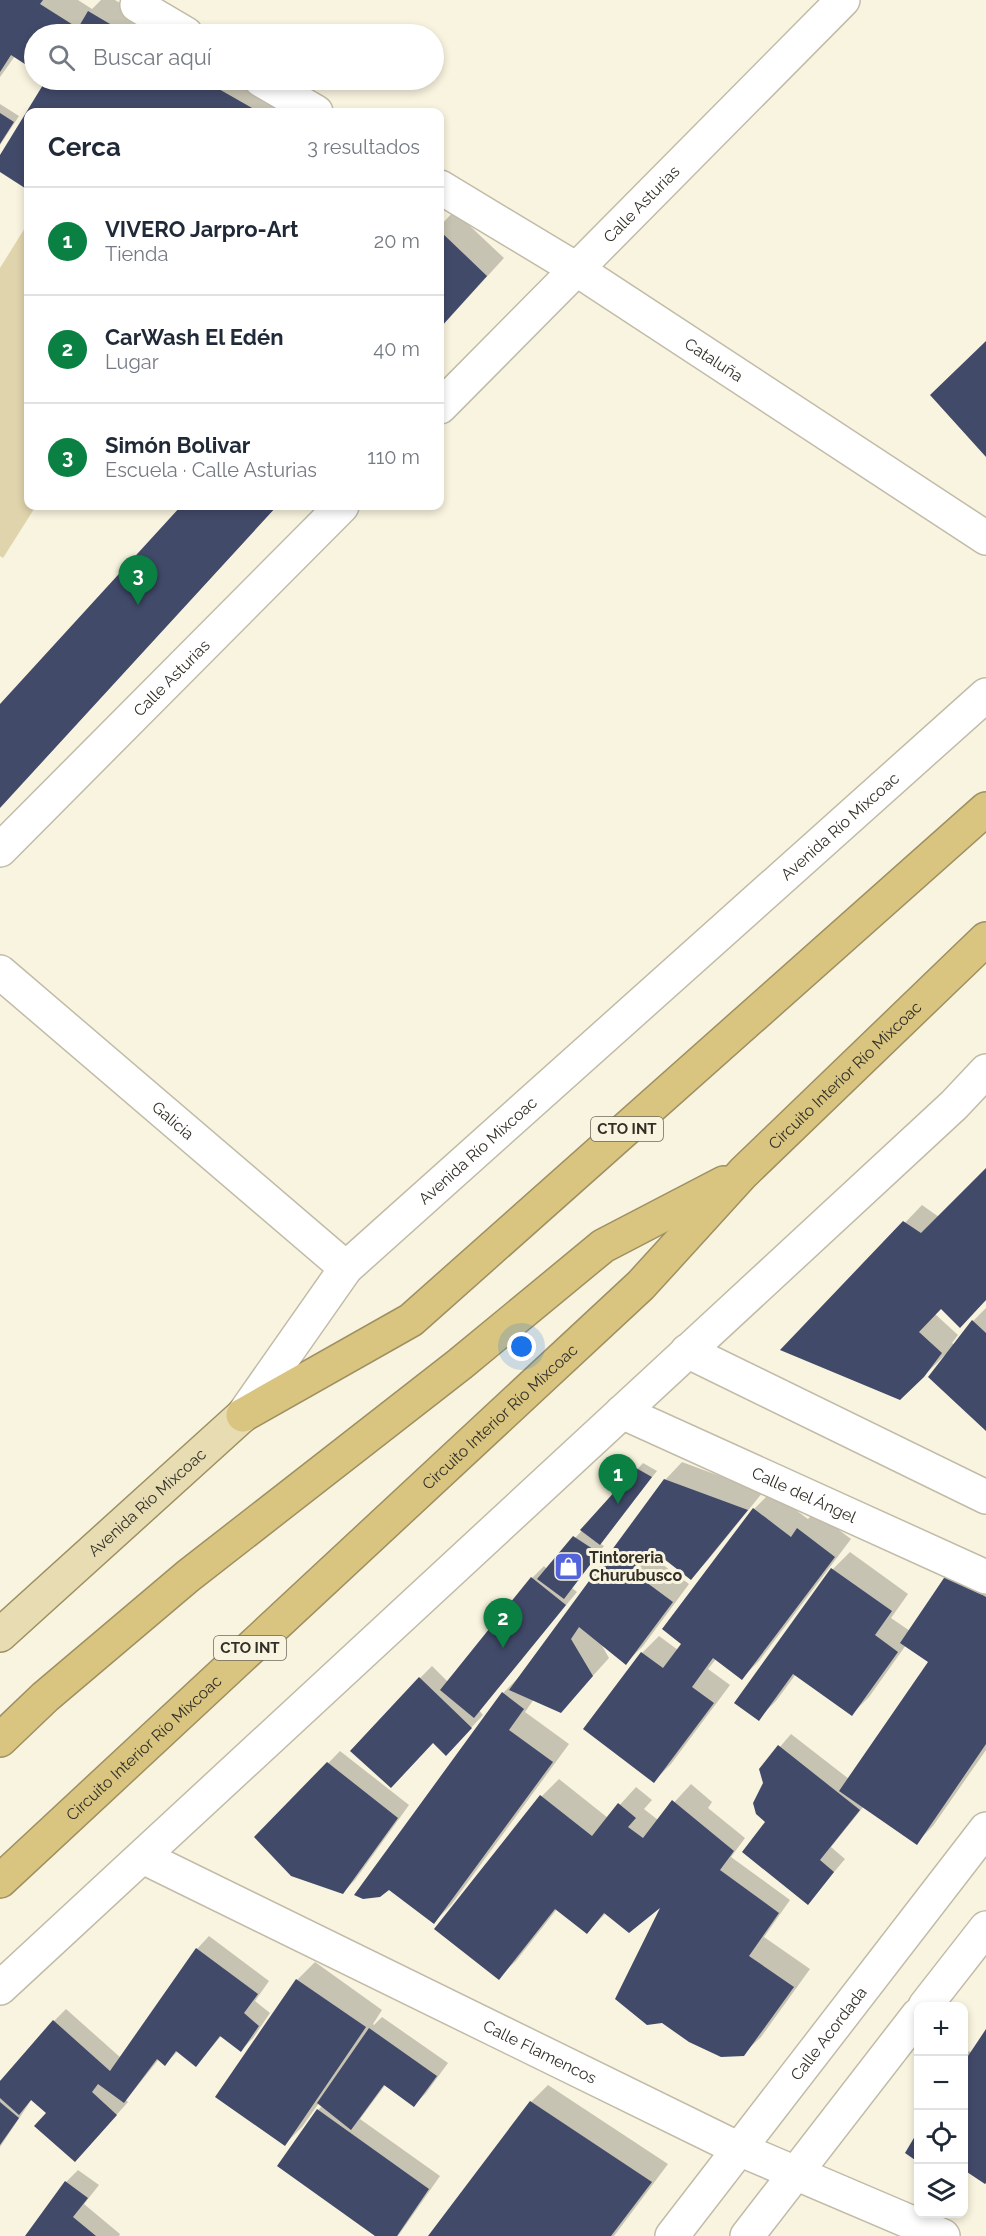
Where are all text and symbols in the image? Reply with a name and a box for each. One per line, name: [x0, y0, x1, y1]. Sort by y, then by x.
search box: [24, 24, 444, 90]
icon: search: [45, 41, 78, 74]
text: Buscar aquí: [93, 44, 212, 70]
text: Cerca: [48, 132, 121, 162]
text: 3 resultados: [307, 135, 420, 159]
street label: Calle Asturias: [600, 162, 684, 246]
text: VIVERO Jarpro-Art: [105, 216, 298, 242]
text: 1: [63, 229, 72, 253]
text: 20 m: [374, 229, 420, 253]
text: Tienda: [105, 242, 168, 266]
text: CarWash El Edén: [105, 324, 284, 350]
street label: Cataluña: [681, 334, 747, 386]
text: 2: [62, 337, 73, 361]
text: 40 m: [373, 337, 420, 361]
text: Lugar: [105, 350, 159, 374]
text: Simón Bolivar: [105, 432, 250, 458]
text: 3: [62, 445, 73, 469]
text: 110 m: [367, 445, 420, 469]
text: Escuela · Calle Asturias: [105, 458, 317, 482]
pin: 3: [118, 556, 158, 605]
street label: Calle Asturias: [130, 636, 214, 720]
street label: Avenida Río Mixcoac: [777, 769, 903, 884]
street label: Circuito Interior Río Mixcoac: [765, 997, 926, 1153]
street label: Avenida Río Mixcoac: [415, 1093, 541, 1208]
street label: Galicia: [148, 1097, 198, 1144]
road number: CTO INT: [591, 1117, 663, 1141]
your location: [507, 1332, 536, 1361]
street label: Circuito Interior Río Mixcoac: [418, 1340, 581, 1494]
street label: Avenida Río Mixcoac: [84, 1444, 210, 1561]
pin: 1: [598, 1454, 638, 1504]
street label: Calle del Ángel: [749, 1463, 860, 1527]
place label: Tintoreria Churubusco: [589, 1548, 682, 1585]
shop icon: Tintoreria Churubusco: [552, 1550, 584, 1582]
pin: 2: [484, 1598, 522, 1648]
road number: CTO INT: [214, 1636, 286, 1660]
street label: Circuito Interior Río Mixcoac: [62, 1671, 226, 1825]
street label: Calle Acordada: [787, 1983, 871, 2084]
map controls: [914, 2002, 968, 2218]
button: +: [914, 2002, 968, 2056]
street label: Calle Flamencos: [480, 2016, 600, 2088]
button: −: [914, 2056, 968, 2110]
button: locate: [914, 2110, 968, 2164]
button: layers: [914, 2164, 968, 2218]

